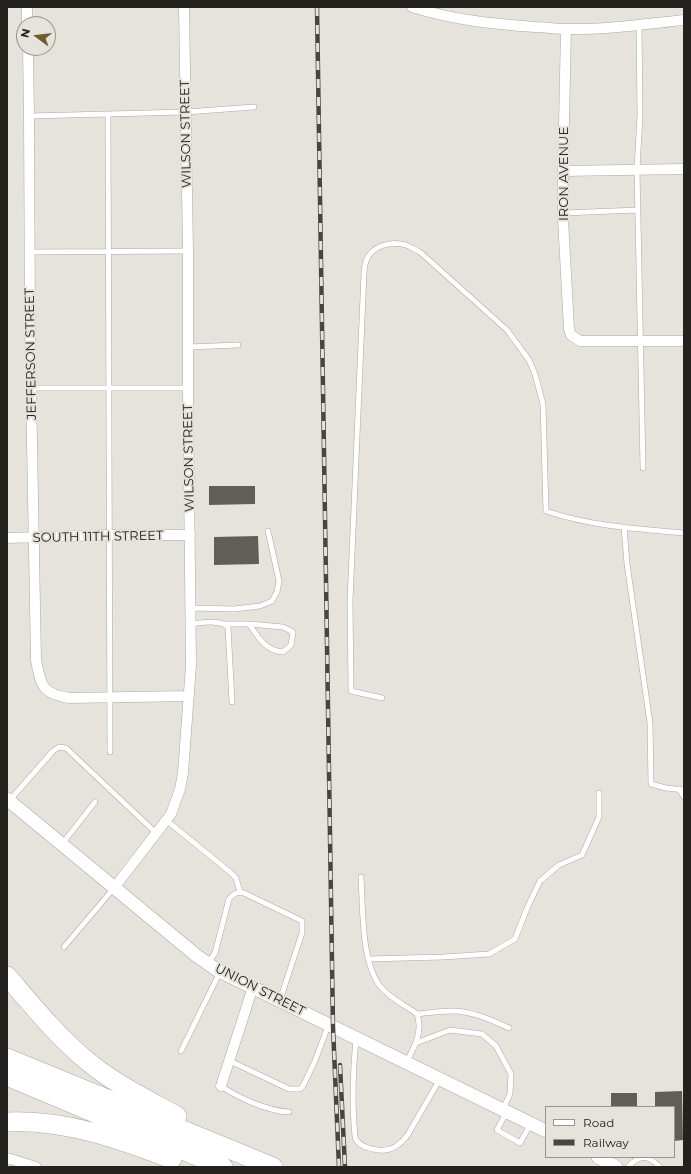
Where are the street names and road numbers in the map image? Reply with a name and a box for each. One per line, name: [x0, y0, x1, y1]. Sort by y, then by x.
street label: WILSON STREET: [177, 80, 195, 188]
street label: IRON AVENUE: [556, 127, 572, 221]
street label: JEFFERSON STREET: [22, 288, 40, 420]
street label: WILSON STREET: [180, 404, 198, 512]
street label: SOUTH 11TH STREET: [32, 528, 164, 546]
street label: UNION STREET: [212, 961, 308, 1019]

